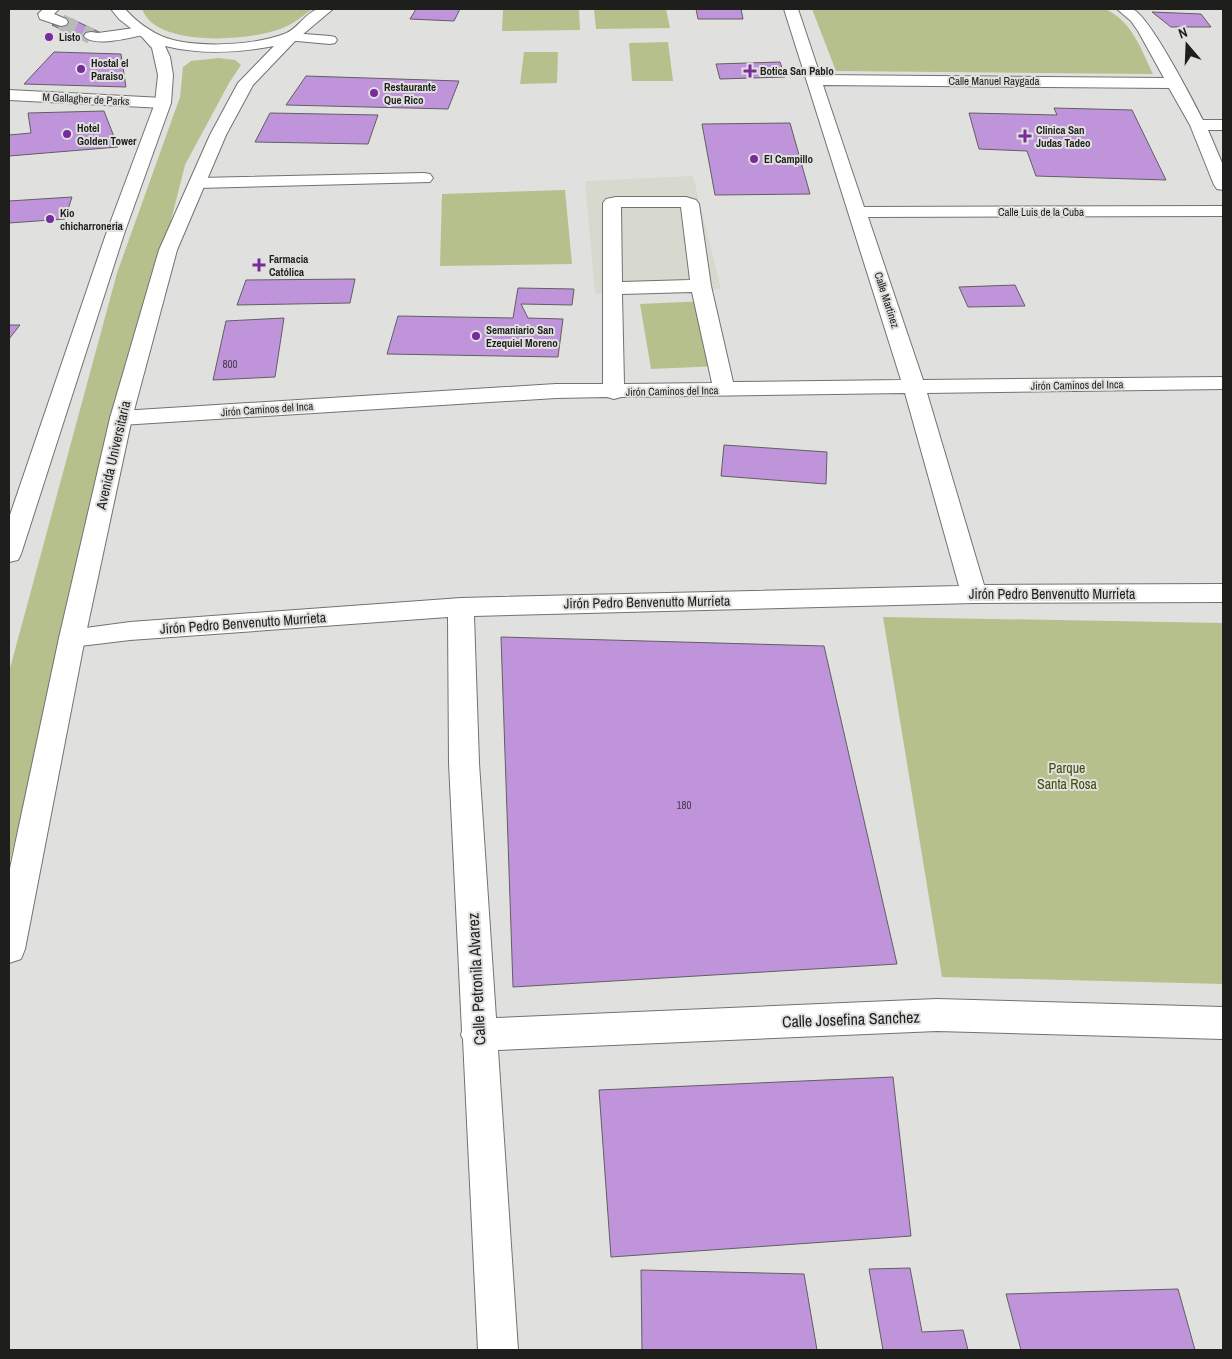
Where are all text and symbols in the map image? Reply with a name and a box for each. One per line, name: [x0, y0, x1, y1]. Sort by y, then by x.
north arrow: [1162, 20, 1212, 70]
text: N: [1176, 23, 1190, 43]
place label: Listo: [59, 30, 81, 44]
marker: Listo: [43, 31, 55, 43]
place label: Hostal el Paraiso: [91, 56, 129, 83]
marker: Hostal el Paraiso: [75, 63, 87, 75]
place label: Botica San Pablo: [760, 64, 834, 78]
marker: Botica San Pablo: [744, 65, 756, 77]
street label: Calle Manuel Raygada: [948, 74, 1040, 88]
place label: Restaurante Que Rico: [384, 80, 436, 107]
marker: Restaurante Que Rico: [368, 87, 380, 99]
street label: M Gallagher de Parks: [42, 90, 130, 108]
place label: Hotel Golden Tower: [77, 121, 137, 148]
place label: Clinica San Judas Tadeo: [1036, 123, 1091, 150]
marker: Hotel Golden Tower: [61, 128, 73, 140]
marker: Clinica San Judas Tadeo: [1018, 129, 1032, 143]
place label: El Campillo: [764, 152, 814, 166]
marker: El Campillo: [748, 153, 760, 165]
street label: Calle Luis de la Cuba: [998, 205, 1084, 219]
place label: Kio chicharroneria: [60, 206, 123, 233]
marker: Kio chicharroneria: [44, 213, 56, 225]
place label: Farmacia Católica: [269, 252, 308, 279]
marker: Farmacia Católica: [253, 259, 265, 271]
street label: Calle Martinez: [871, 270, 903, 330]
place label: Semaniario San Ezequiel Moreno: [486, 323, 558, 350]
marker: Semaniario San Ezequiel Moreno: [470, 330, 482, 342]
house number: 800: [222, 357, 238, 371]
street label: Jirón Caminos del Inca: [1031, 377, 1123, 393]
street label: Jirón Caminos del Inca: [626, 383, 718, 399]
street label: Avenida Universitaria: [92, 398, 134, 512]
street label: Jirón Caminos del Inca: [220, 399, 314, 419]
street label: Jirón Pedro Benvenutto Murrieta: [969, 585, 1136, 603]
street label: Jirón Pedro Benvenutto Murrieta: [564, 592, 731, 612]
street label: Jirón Pedro Benvenutto Murrieta: [159, 608, 327, 638]
park label: Parque Santa Rosa: [1037, 759, 1098, 793]
house number: 180: [676, 798, 692, 812]
street label: Calle Petronila Alvarez: [462, 912, 490, 1046]
street label: Calle Josefina Sanchez: [782, 1006, 921, 1032]

